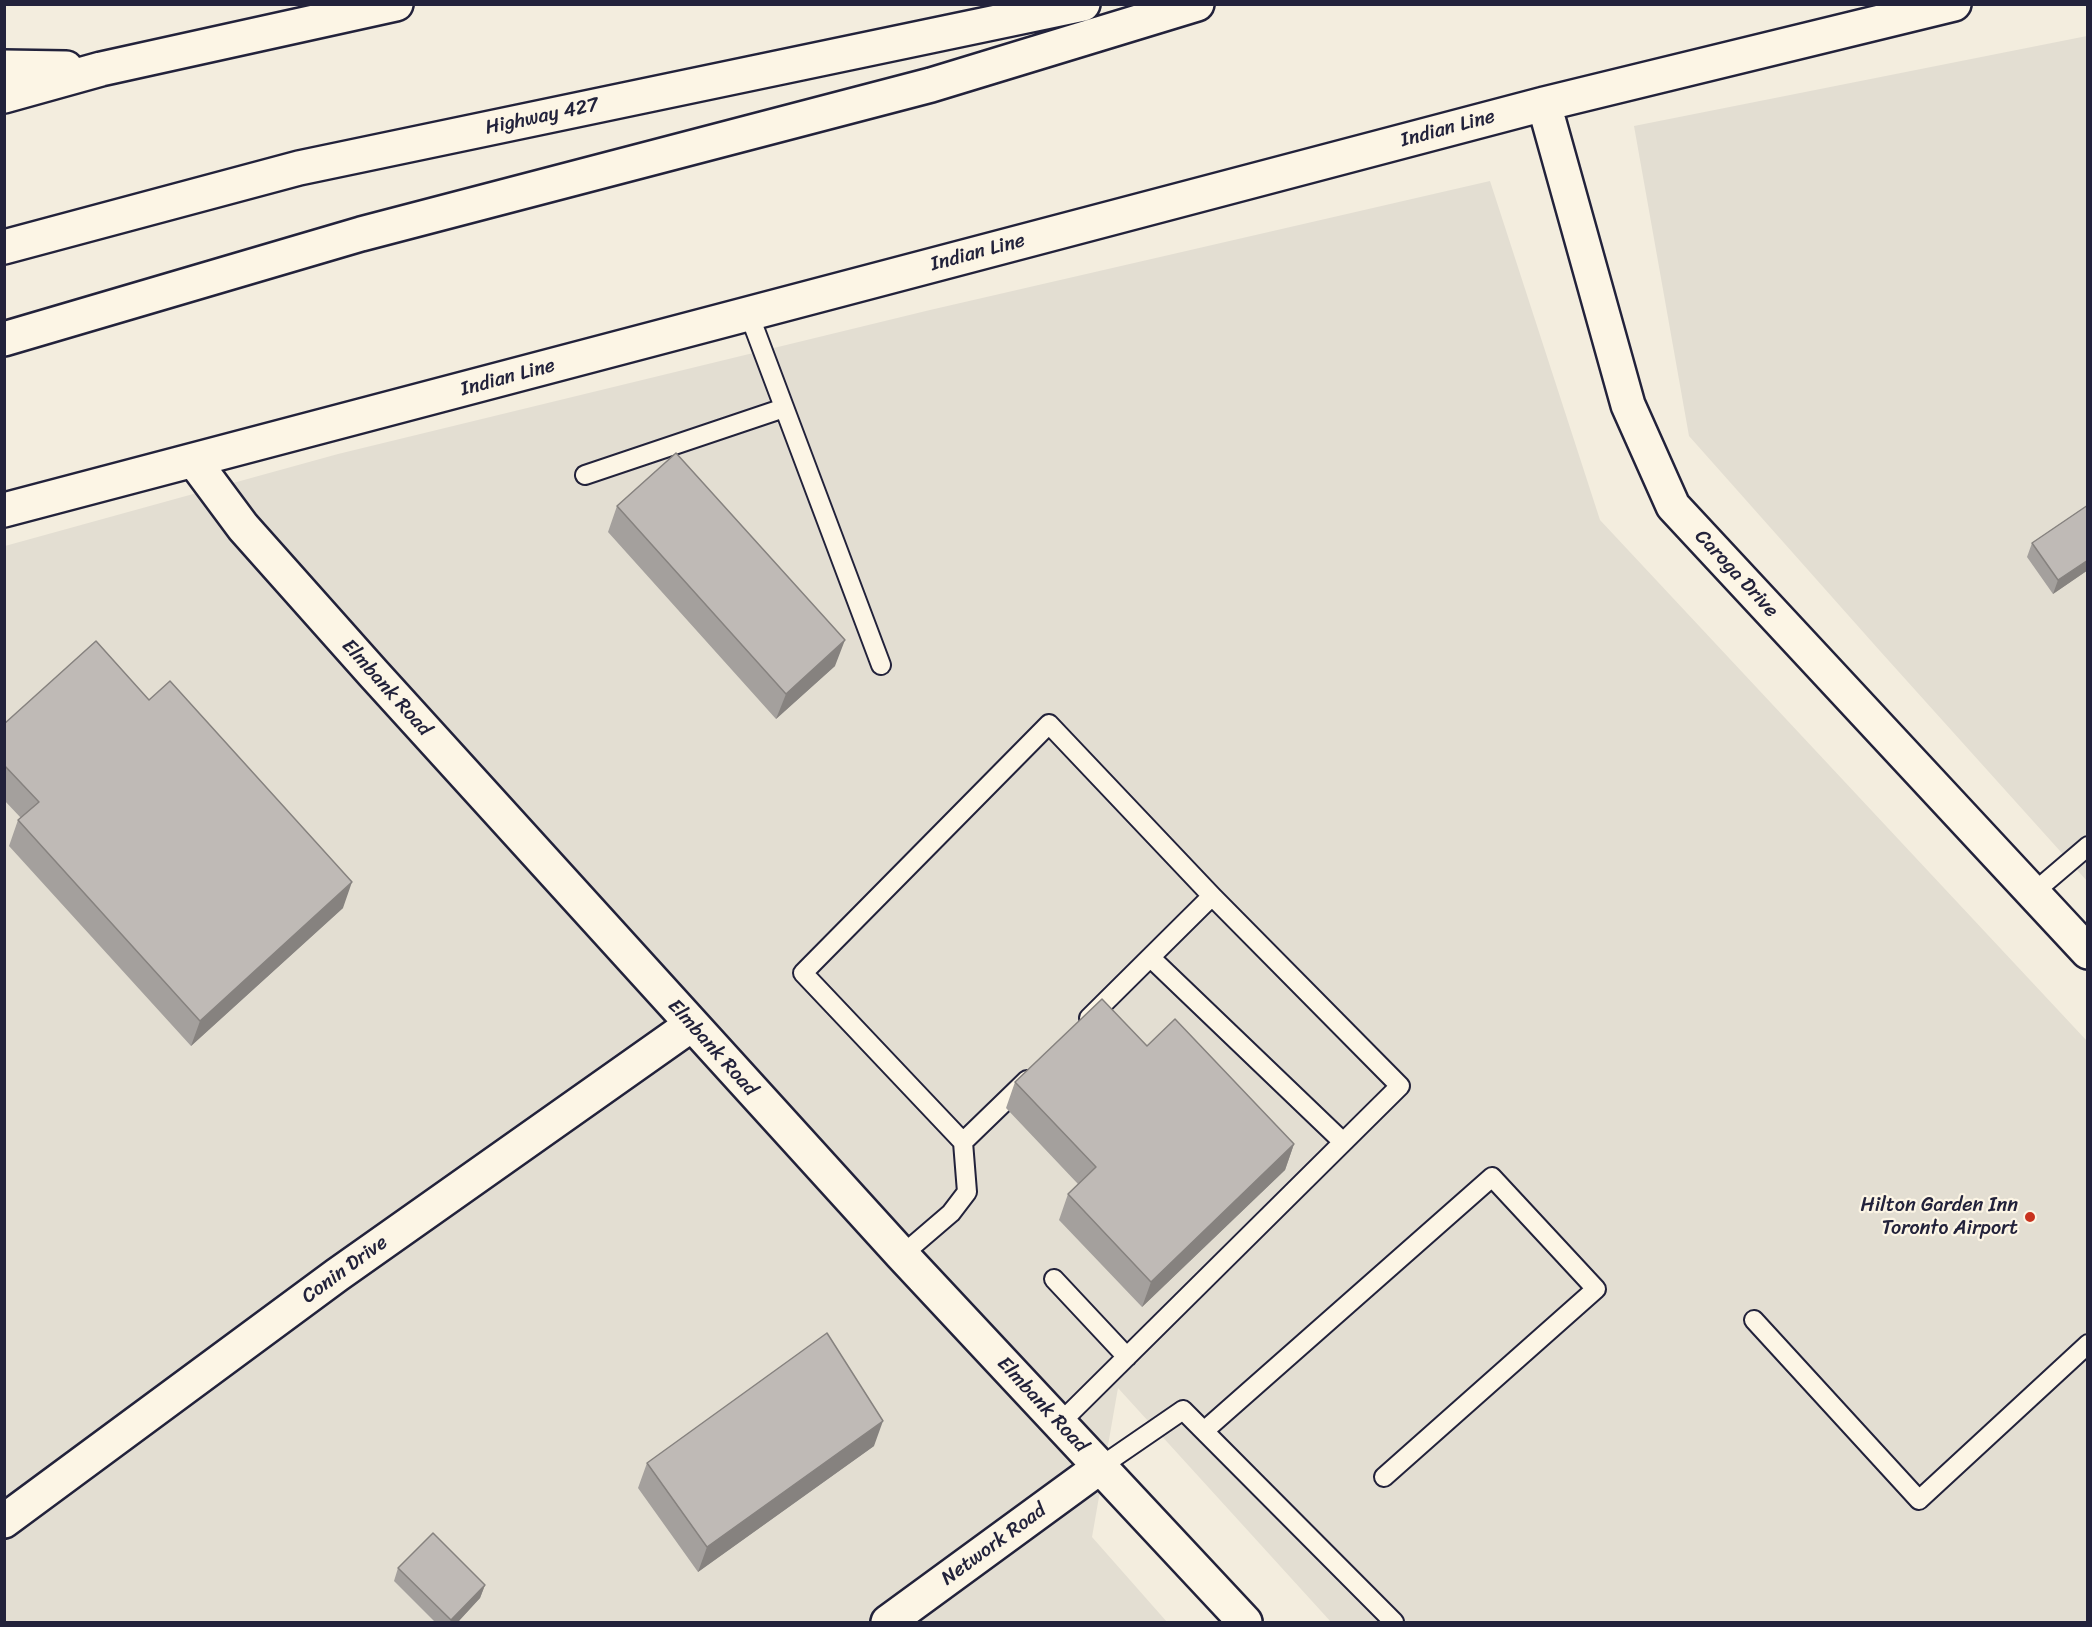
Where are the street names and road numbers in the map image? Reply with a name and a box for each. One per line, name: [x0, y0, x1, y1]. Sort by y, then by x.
street label: Highway 427: [483, 93, 601, 141]
street label: Indian Line: [1398, 105, 1498, 153]
street label: Indian Line: [928, 229, 1028, 277]
street label: Indian Line: [458, 354, 558, 402]
street label: Caroga Drive: [1689, 525, 1783, 623]
street label: Elmbank Road: [336, 635, 436, 741]
street label: Elmbank Road: [662, 995, 762, 1101]
street label: Conin Drive: [297, 1231, 393, 1309]
street label: Elmbank Road: [991, 1352, 1093, 1458]
street label: Network Road: [937, 1499, 1051, 1591]

